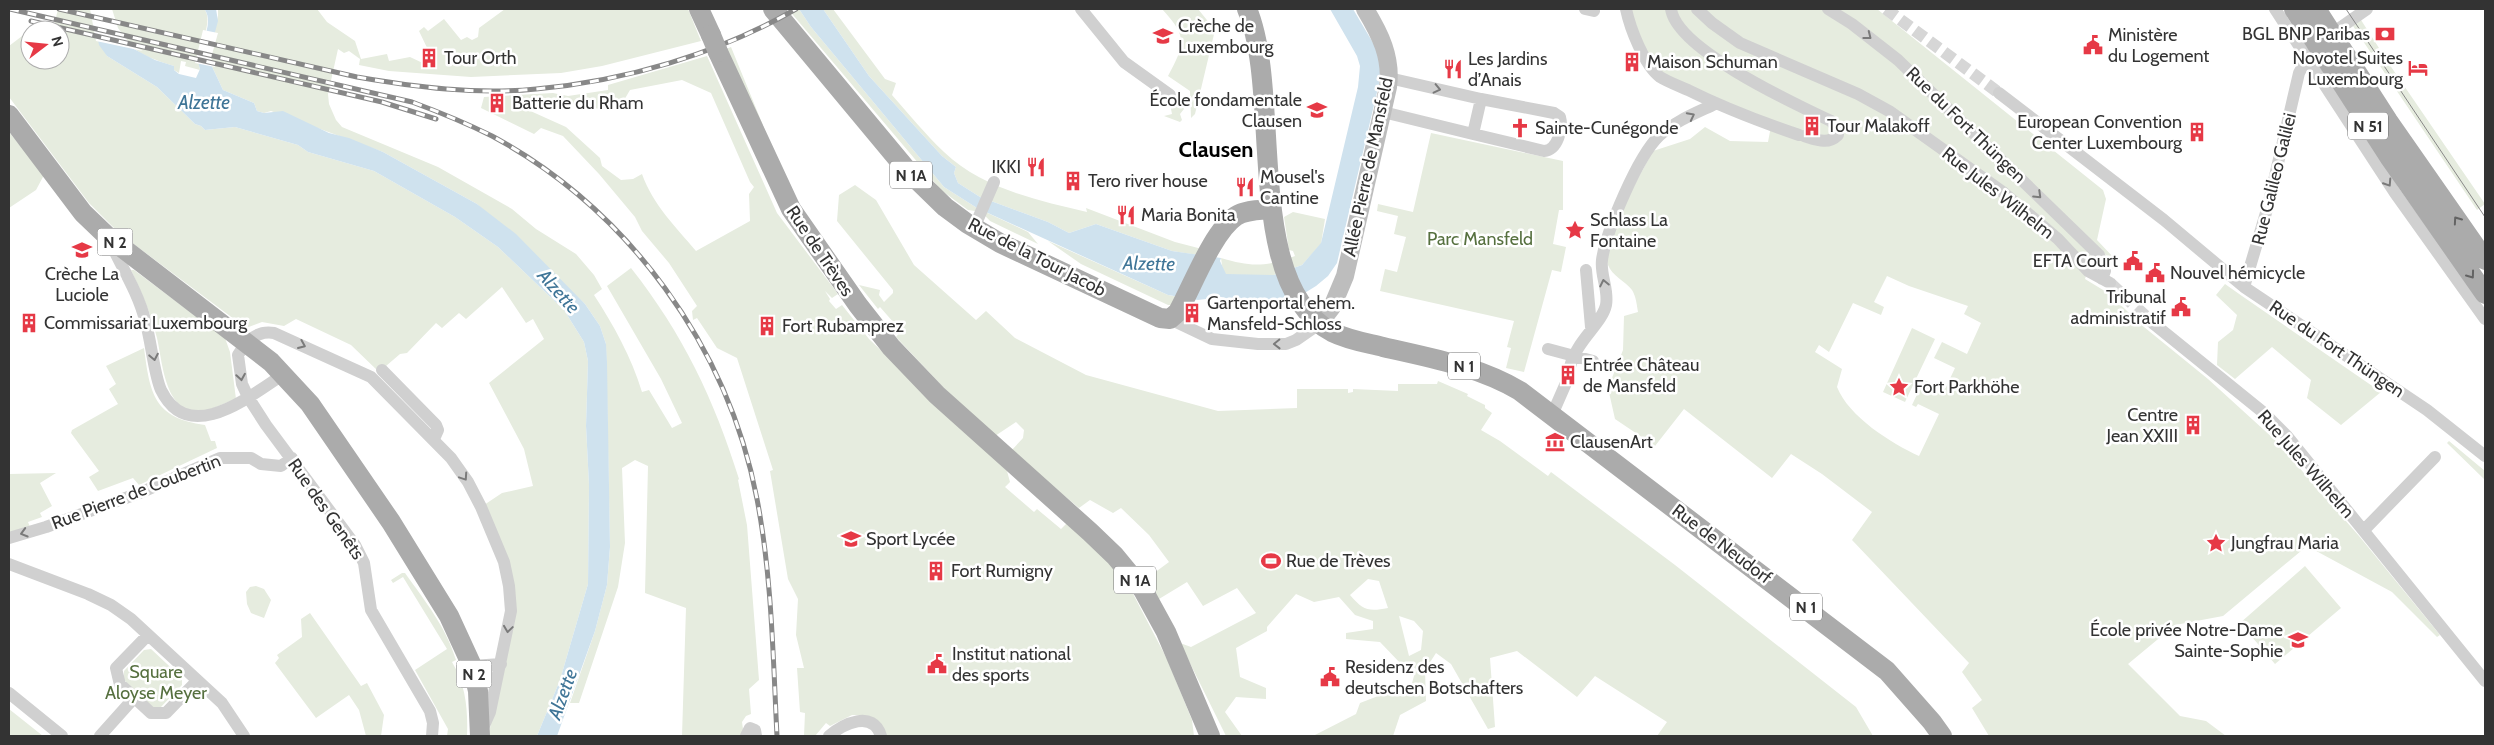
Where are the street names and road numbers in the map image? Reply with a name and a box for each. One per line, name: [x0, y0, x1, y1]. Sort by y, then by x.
street label: Rue du Fort Thüngen: [1901, 62, 2031, 188]
street label: Allée Pierre de Mansfeld: [1338, 75, 1398, 259]
street label: Rue Galileo Galilei: [2247, 111, 2301, 247]
road number: N 51: [2348, 112, 2388, 140]
street label: Rue Jules Wilhelm: [1938, 142, 2058, 244]
road number: N 1A: [890, 162, 932, 188]
street label: Rue de Trèves: [782, 201, 858, 301]
street label: Rue de la Tour Jacob: [964, 213, 1110, 301]
road number: N 2: [98, 228, 132, 256]
street label: Rue du Fort Thüngen: [2265, 296, 2409, 402]
road number: N 1: [1448, 352, 1480, 380]
street label: Rue Jules Wilhelm: [2253, 405, 2359, 523]
street label: Rue Pierre de Coubertin: [48, 450, 224, 534]
street label: Rue des Genêts: [283, 454, 369, 564]
street label: Rue de Neudorf: [1668, 499, 1776, 589]
road number: N 1A: [1114, 566, 1156, 594]
road number: N 1: [1790, 594, 1822, 620]
road number: N 2: [456, 661, 492, 688]

